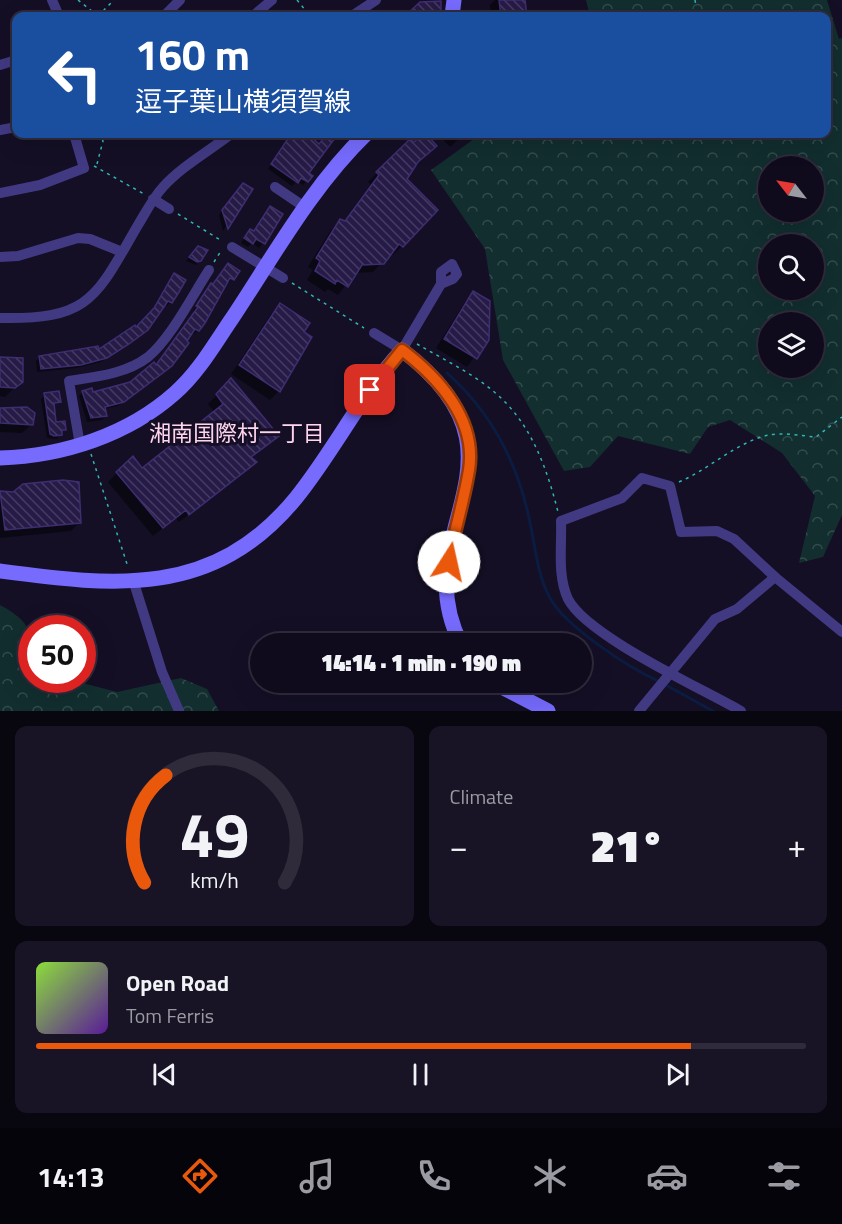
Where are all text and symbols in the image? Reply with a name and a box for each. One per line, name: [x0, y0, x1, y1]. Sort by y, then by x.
text: 160 m: [135, 22, 250, 86]
icon: left: [36, 36, 114, 114]
text: 逗子葉山横須賀線: [135, 80, 351, 121]
north arrow: [758, 156, 824, 222]
map controls: [758, 156, 824, 378]
button: search: [758, 234, 824, 300]
button: layers: [758, 312, 824, 378]
pin: [344, 364, 395, 415]
icon: arrive: [353, 373, 386, 406]
district label: 湘南国際村一丁目: [149, 416, 325, 450]
position arrow: [417, 530, 481, 594]
speed limit sign: 50: [18, 615, 96, 693]
text: 14:14 · 1 min · 190 m: [321, 646, 521, 680]
text: Climate: [450, 781, 513, 812]
text: 49: [179, 786, 249, 881]
text: 21°: [591, 811, 665, 879]
text: −: [450, 821, 468, 871]
text: +: [788, 821, 806, 871]
text: km/h: [190, 864, 239, 896]
text: Open Road: [126, 966, 229, 1000]
text: Tom Ferris: [126, 1000, 214, 1031]
icon: previous: [148, 1058, 181, 1091]
icon: pause: [404, 1058, 437, 1091]
icon: next: [661, 1058, 694, 1091]
icon: directions: [179, 1155, 221, 1197]
icon: music: [296, 1155, 338, 1197]
icon: phone: [413, 1155, 455, 1197]
icon: climate: [529, 1155, 571, 1197]
icon: car: [646, 1155, 688, 1197]
icon: filters: [763, 1155, 805, 1197]
text: 14:13: [37, 1156, 105, 1197]

